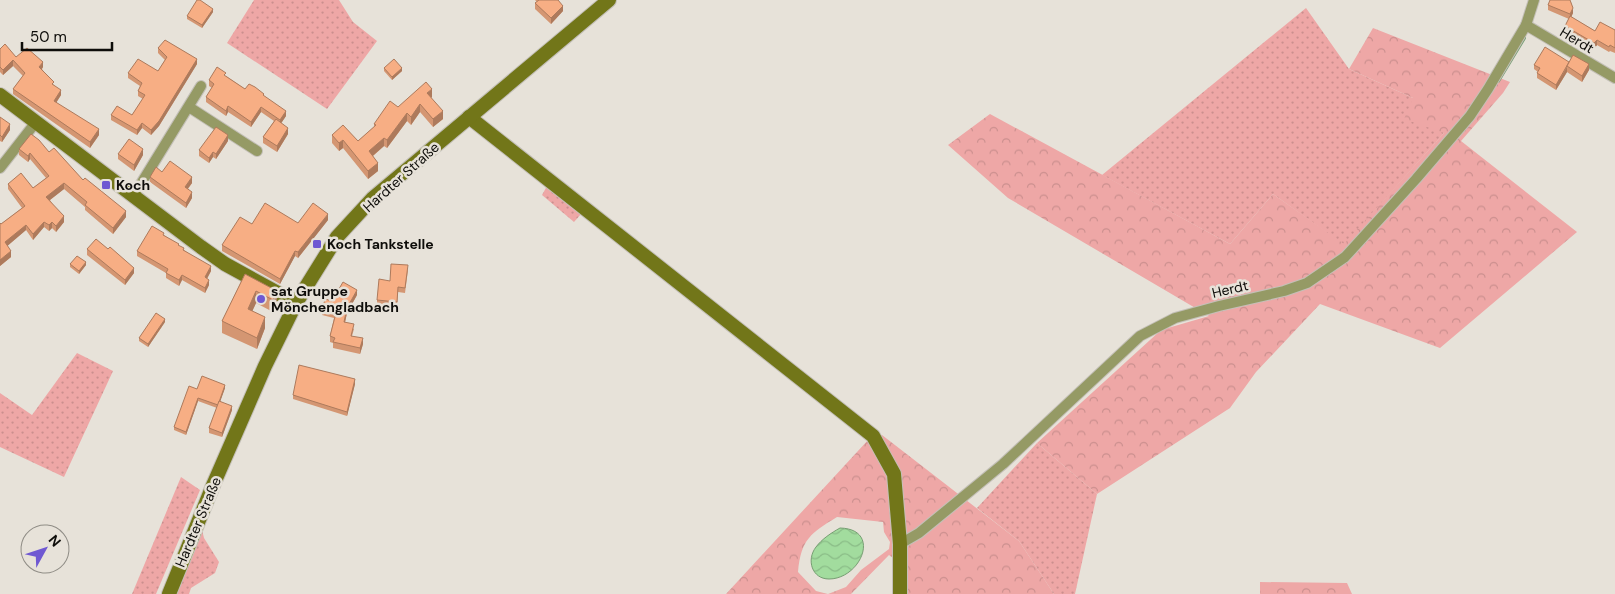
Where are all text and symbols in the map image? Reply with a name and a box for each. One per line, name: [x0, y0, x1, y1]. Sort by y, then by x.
scale bar: [22, 20, 112, 52]
street label: Herdt: [1557, 23, 1597, 57]
text: 50 m: [30, 27, 67, 47]
street label: Hardter Straße: [359, 138, 443, 216]
place label: Koch: [116, 176, 150, 194]
marker: Koch: [100, 179, 112, 191]
place label: Koch Tankstelle: [327, 235, 434, 253]
marker: Koch Tankstelle: [311, 238, 323, 250]
street label: Herdt: [1210, 276, 1250, 302]
place label: sat Gruppe Mönchengladbach: [271, 282, 399, 316]
marker: sat Gruppe Mönchengladbach: [255, 293, 267, 305]
street label: Hardter Straße: [171, 474, 225, 570]
north arrow: [20, 524, 70, 574]
text: N: [45, 531, 65, 550]

